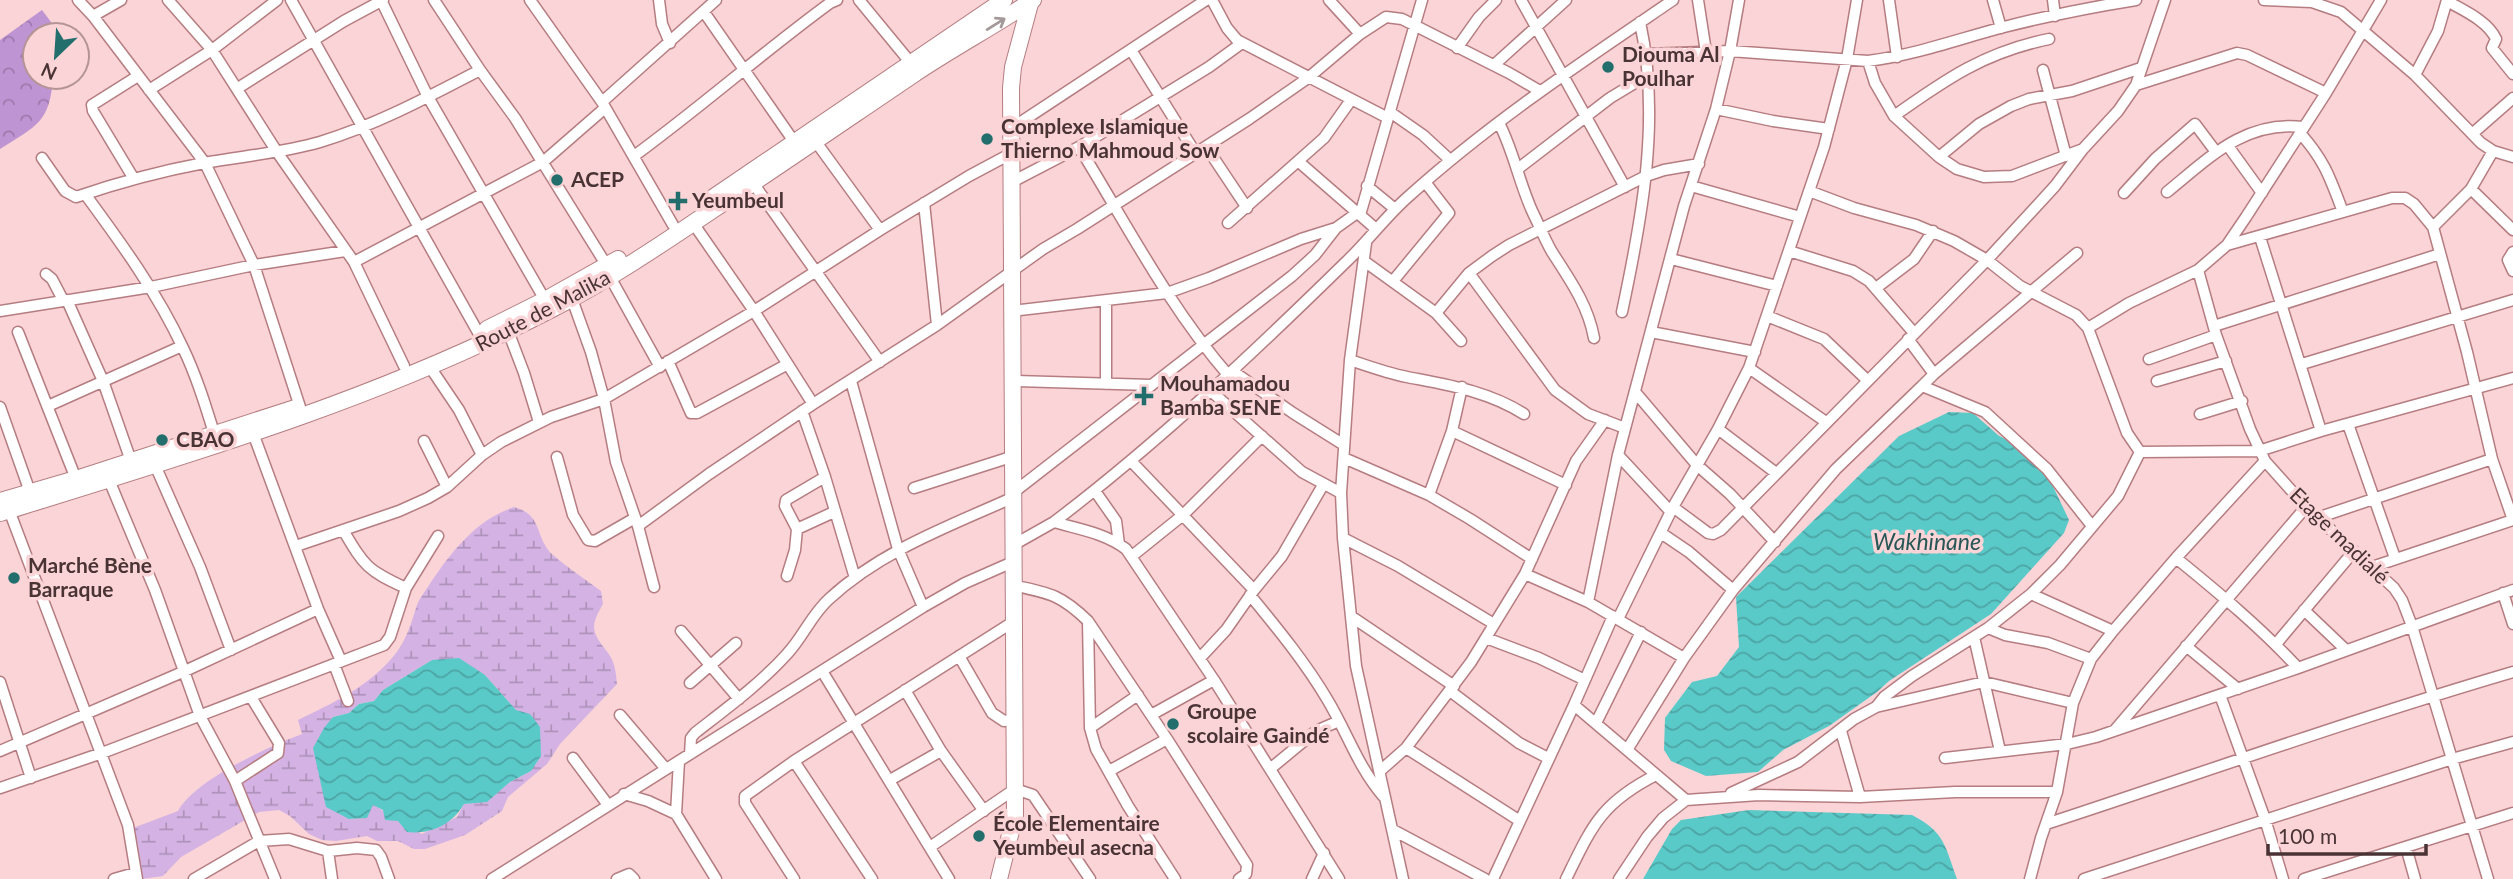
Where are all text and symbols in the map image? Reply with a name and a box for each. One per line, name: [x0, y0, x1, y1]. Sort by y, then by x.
one-way arrow: [985, 16, 1005, 30]
north arrow: [21, 21, 91, 91]
place label: Diouma Al Poulhar: [1622, 41, 1719, 90]
text: N: [37, 58, 60, 85]
marker: Diouma Al Poulhar: [1600, 59, 1616, 75]
place label: Complexe Islamique Thierno Mahmoud Sow: [1001, 113, 1220, 162]
marker: Complexe Islamique Thierno Mahmoud Sow: [979, 131, 995, 147]
place label: ACEP: [570, 166, 624, 191]
marker: ACEP: [549, 172, 565, 188]
place label: Yeumbeul: [691, 187, 784, 212]
marker: Yeumbeul: [670, 193, 686, 209]
street label: Route de Malika: [471, 264, 614, 356]
place label: Mouhamadou Bamba SENE: [1160, 370, 1290, 419]
marker: Mouhamadou Bamba SENE: [1134, 386, 1154, 406]
place label: CBAO: [176, 426, 235, 451]
marker: CBAO: [154, 432, 170, 448]
street label: Etage madialé: [2285, 482, 2395, 588]
water label: Wakhinane: [1873, 527, 1981, 555]
place label: Marché Bène Barraque: [28, 552, 152, 601]
marker: Marché Bène Barraque: [6, 570, 22, 586]
place label: Groupe scolaire Gaindé: [1187, 698, 1329, 747]
marker: Groupe scolaire Gaindé: [1165, 716, 1181, 732]
place label: École Elementaire Yeumbeul asecna: [992, 810, 1160, 859]
scale bar: [2268, 812, 2426, 856]
text: 100 m: [2278, 823, 2337, 848]
marker: École Elementaire Yeumbeul asecna: [971, 828, 987, 844]

